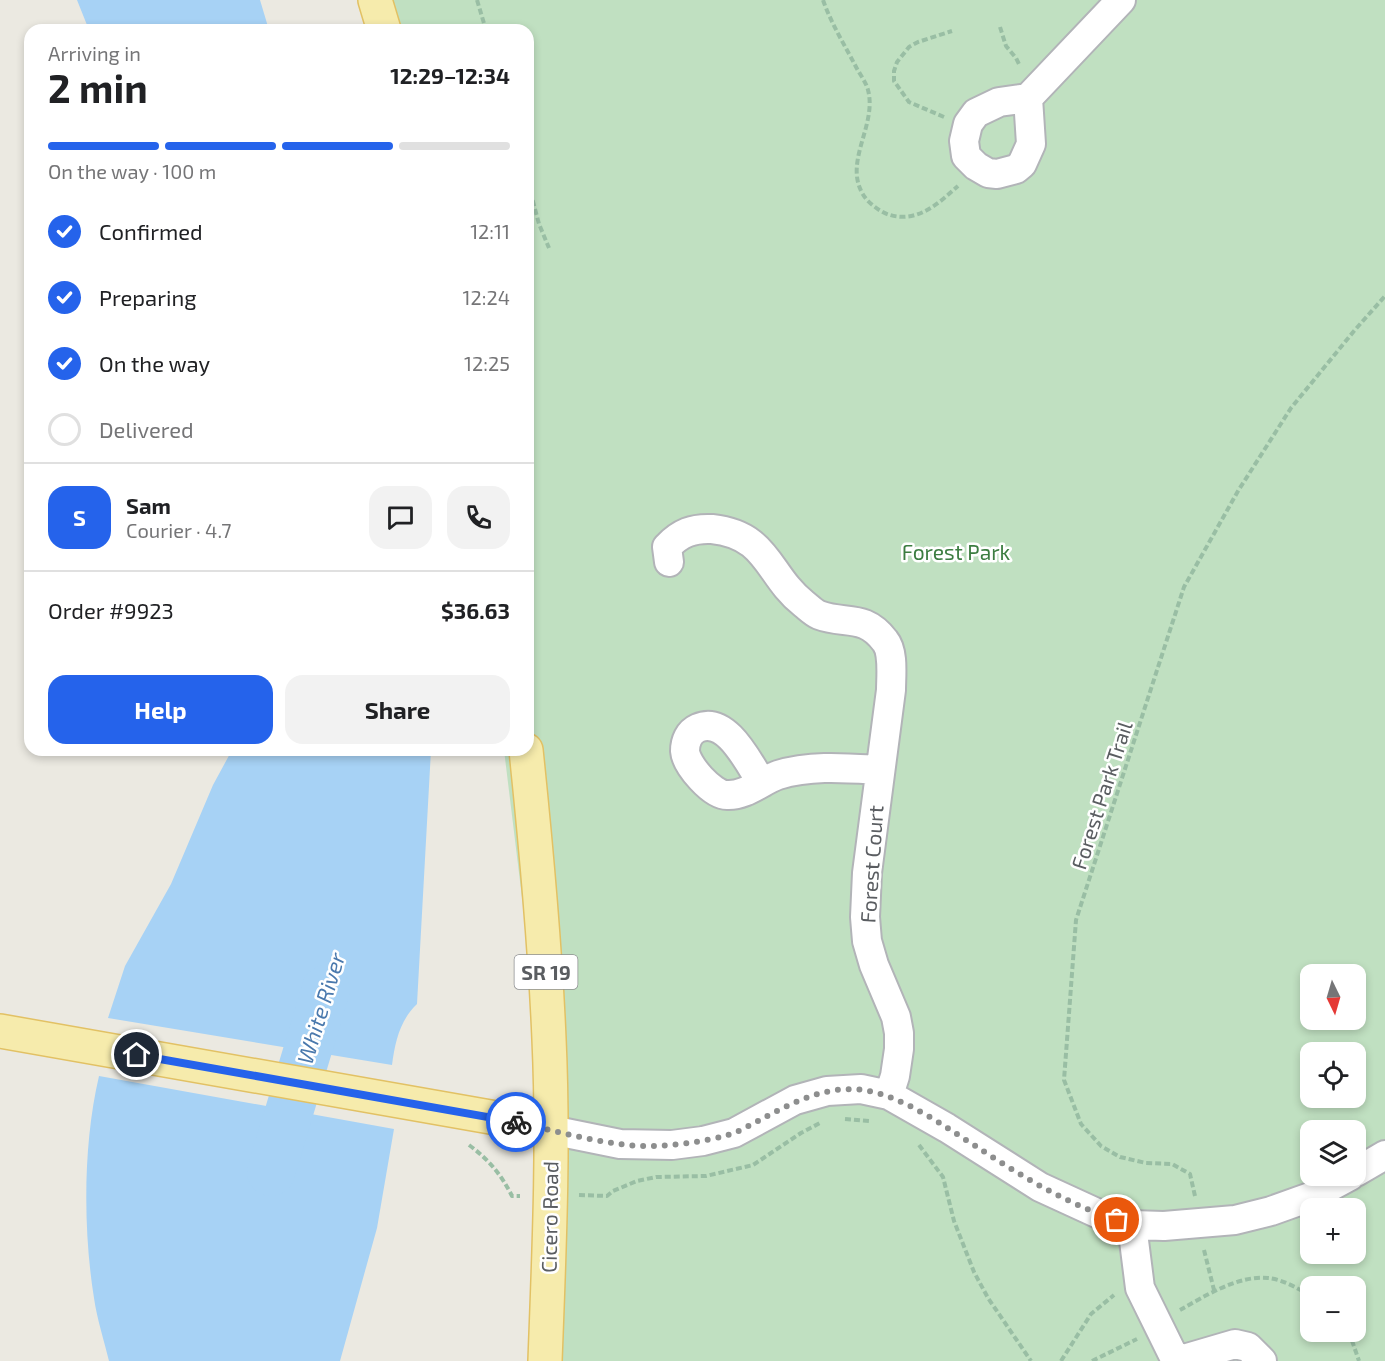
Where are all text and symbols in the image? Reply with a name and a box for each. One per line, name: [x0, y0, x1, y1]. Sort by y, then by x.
text: Arriving in: [48, 41, 141, 65]
text: 12:29–12:34: [390, 62, 510, 88]
text: 2 min: [48, 64, 148, 111]
text: On the way · 100 m: [48, 159, 216, 183]
icon: check: [48, 215, 81, 248]
text: Confirmed: [99, 218, 203, 244]
text: 12:11: [470, 219, 510, 243]
icon: check: [48, 281, 81, 314]
text: Preparing: [99, 284, 197, 310]
text: 12:24: [463, 285, 510, 309]
icon: check: [48, 347, 81, 380]
text: On the way: [99, 350, 210, 376]
text: 12:25: [464, 351, 510, 375]
text: Delivered: [99, 416, 194, 442]
button: chat: [369, 486, 432, 549]
button: phone: [447, 486, 510, 549]
text: Sam: [126, 492, 171, 518]
text: S: [73, 504, 86, 530]
text: Courier · 4.7: [126, 518, 232, 542]
park label: Forest Park: [902, 539, 1011, 564]
text: Order #9923: [48, 597, 174, 623]
text: $36.63: [441, 597, 510, 623]
button: Help: [48, 675, 273, 744]
button: Share: [285, 675, 510, 744]
street label: Forest Park Trail: [1065, 717, 1137, 872]
street label: Forest Court: [854, 804, 888, 924]
water label: White River: [291, 948, 350, 1067]
road number: SR 19: [514, 955, 578, 989]
north arrow: [1300, 964, 1366, 1030]
map controls: [1300, 964, 1366, 1342]
pin: [111, 1029, 162, 1080]
icon: home: [120, 1038, 153, 1071]
button: locate: [1300, 1042, 1366, 1108]
courier: [486, 1092, 546, 1152]
icon: bike: [500, 1106, 533, 1139]
button: layers: [1300, 1120, 1366, 1186]
street label: Cicero Road: [536, 1161, 562, 1273]
pin: [1091, 1194, 1142, 1245]
button: +: [1300, 1198, 1366, 1264]
icon: bag: [1100, 1203, 1133, 1236]
button: −: [1300, 1276, 1366, 1342]

